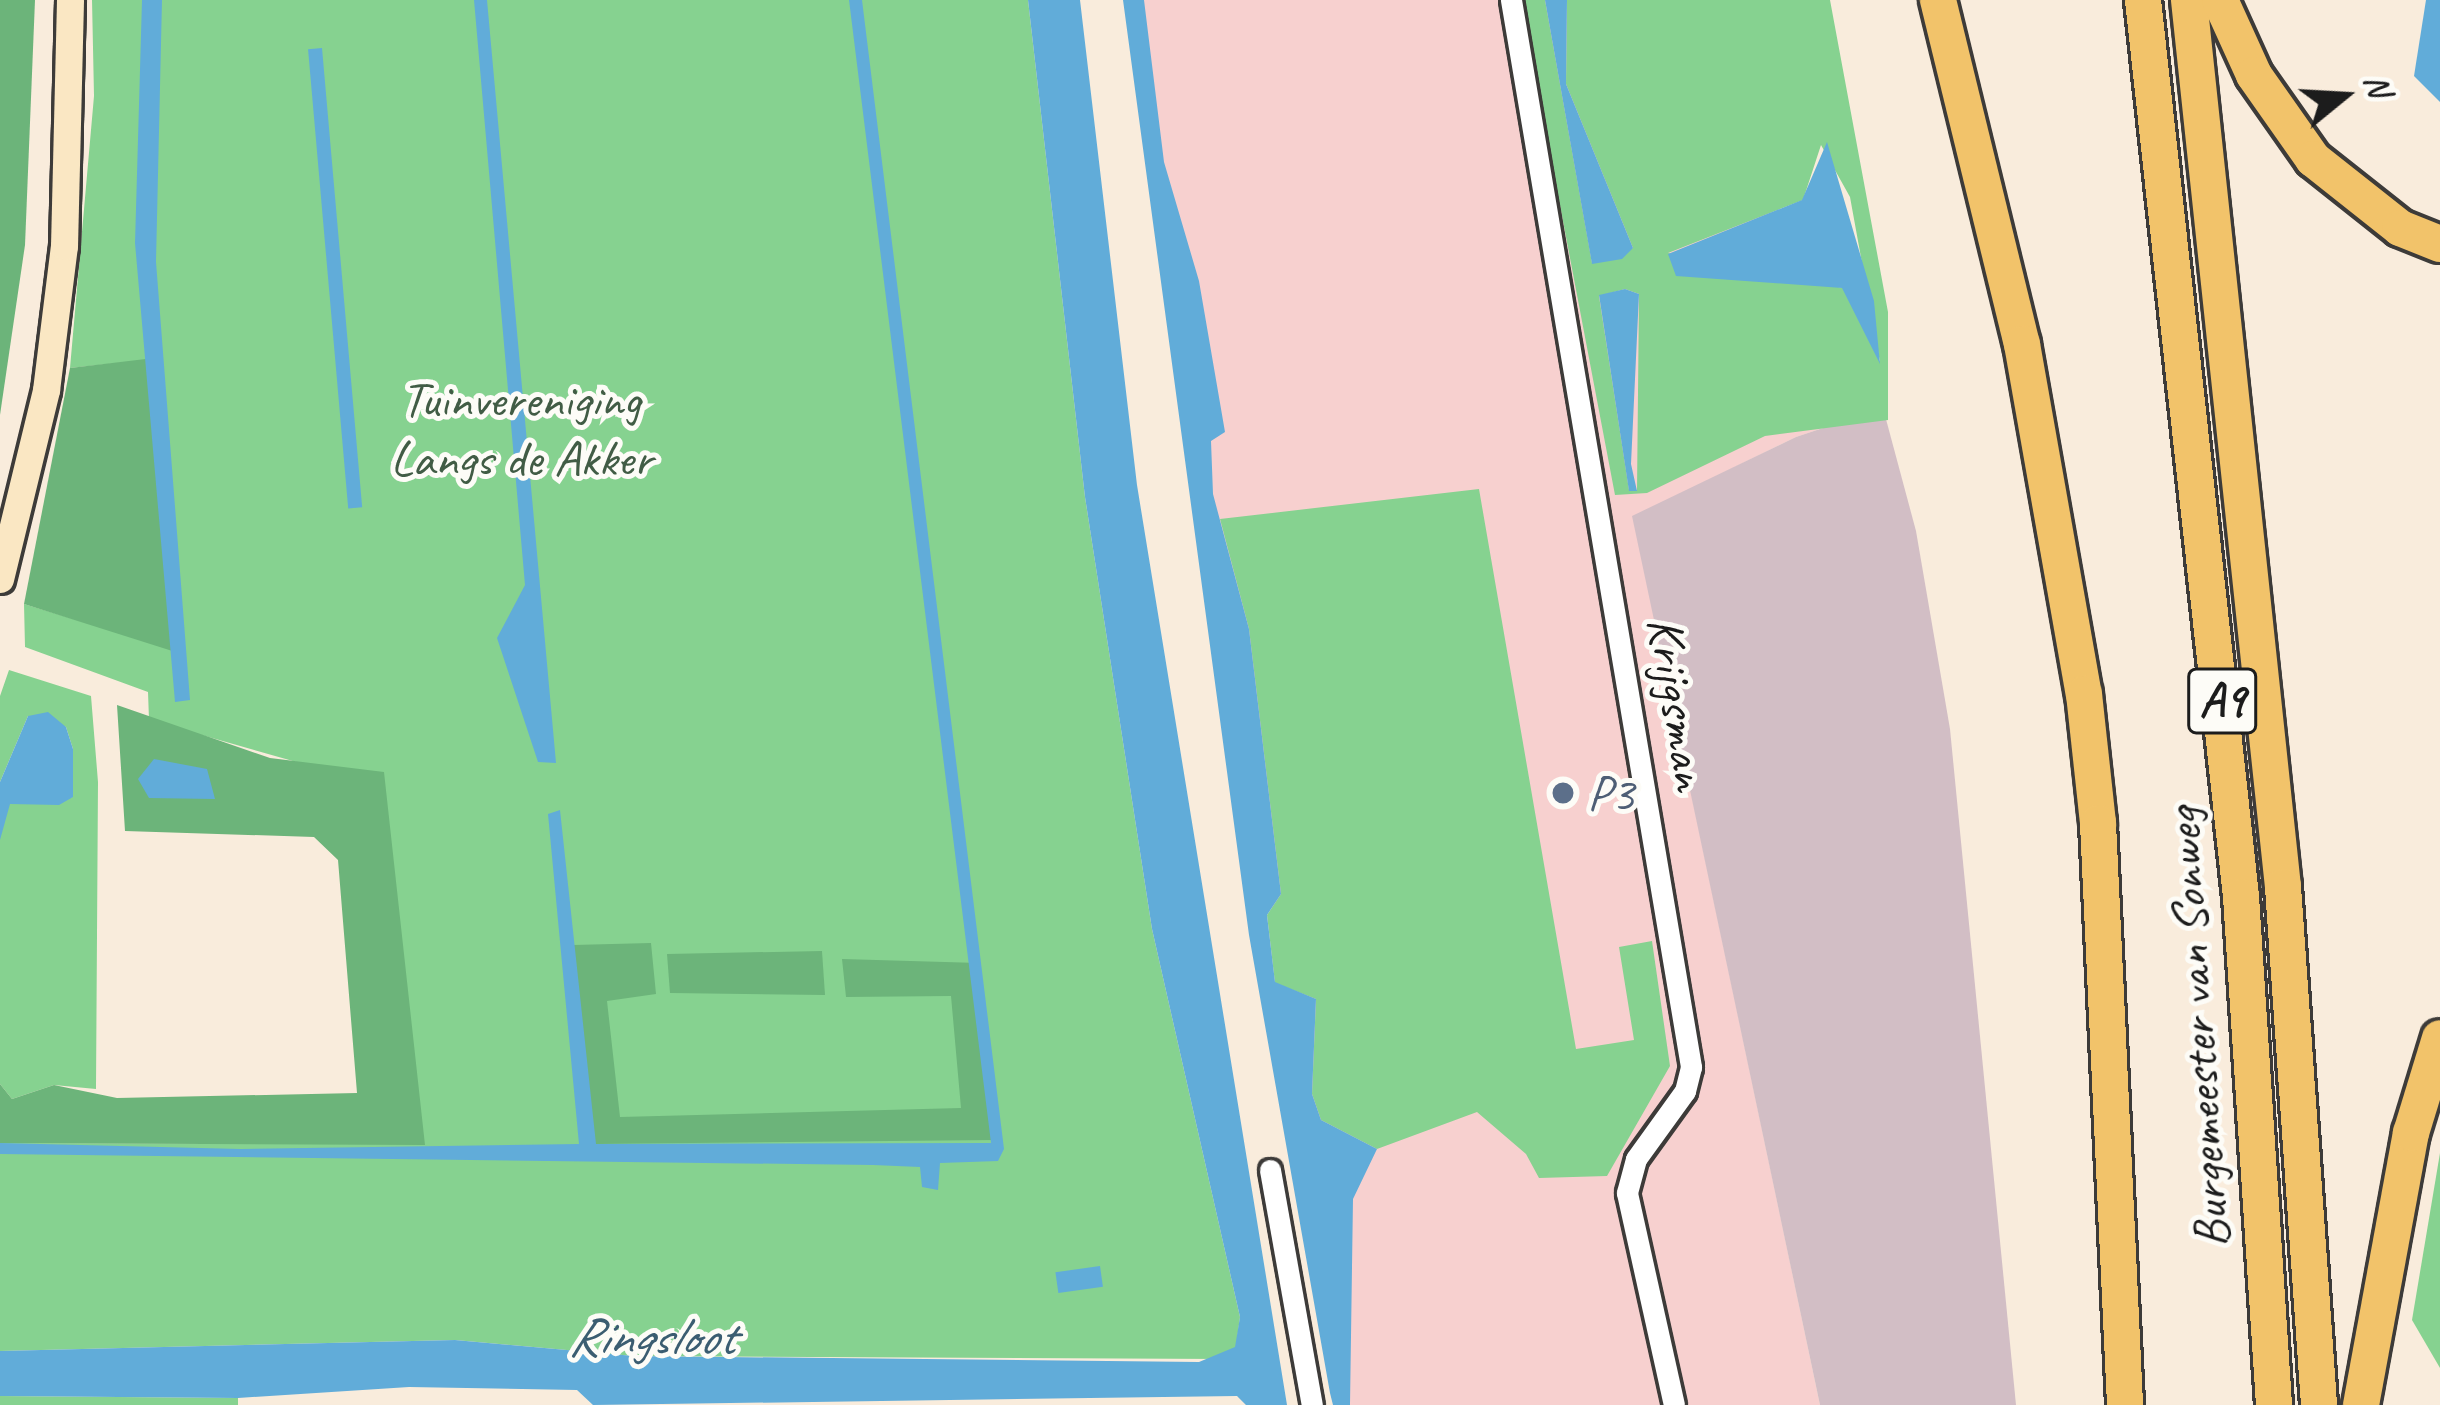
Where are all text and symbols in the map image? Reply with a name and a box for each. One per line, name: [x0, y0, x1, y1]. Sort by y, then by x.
north arrow: [2284, 36, 2404, 156]
text: N: [2355, 69, 2401, 101]
park label: Tuinvereniging Langs de Akker: [390, 369, 652, 489]
street label: Krijgsman: [1634, 612, 1722, 794]
road number: A9: [2186, 659, 2258, 743]
place label: P3: [1587, 762, 1634, 824]
marker: P3: [1550, 780, 1576, 806]
street label: Burgemeester van Sonweg: [2151, 805, 2243, 1251]
water label: Ringsloot: [568, 1304, 734, 1368]

